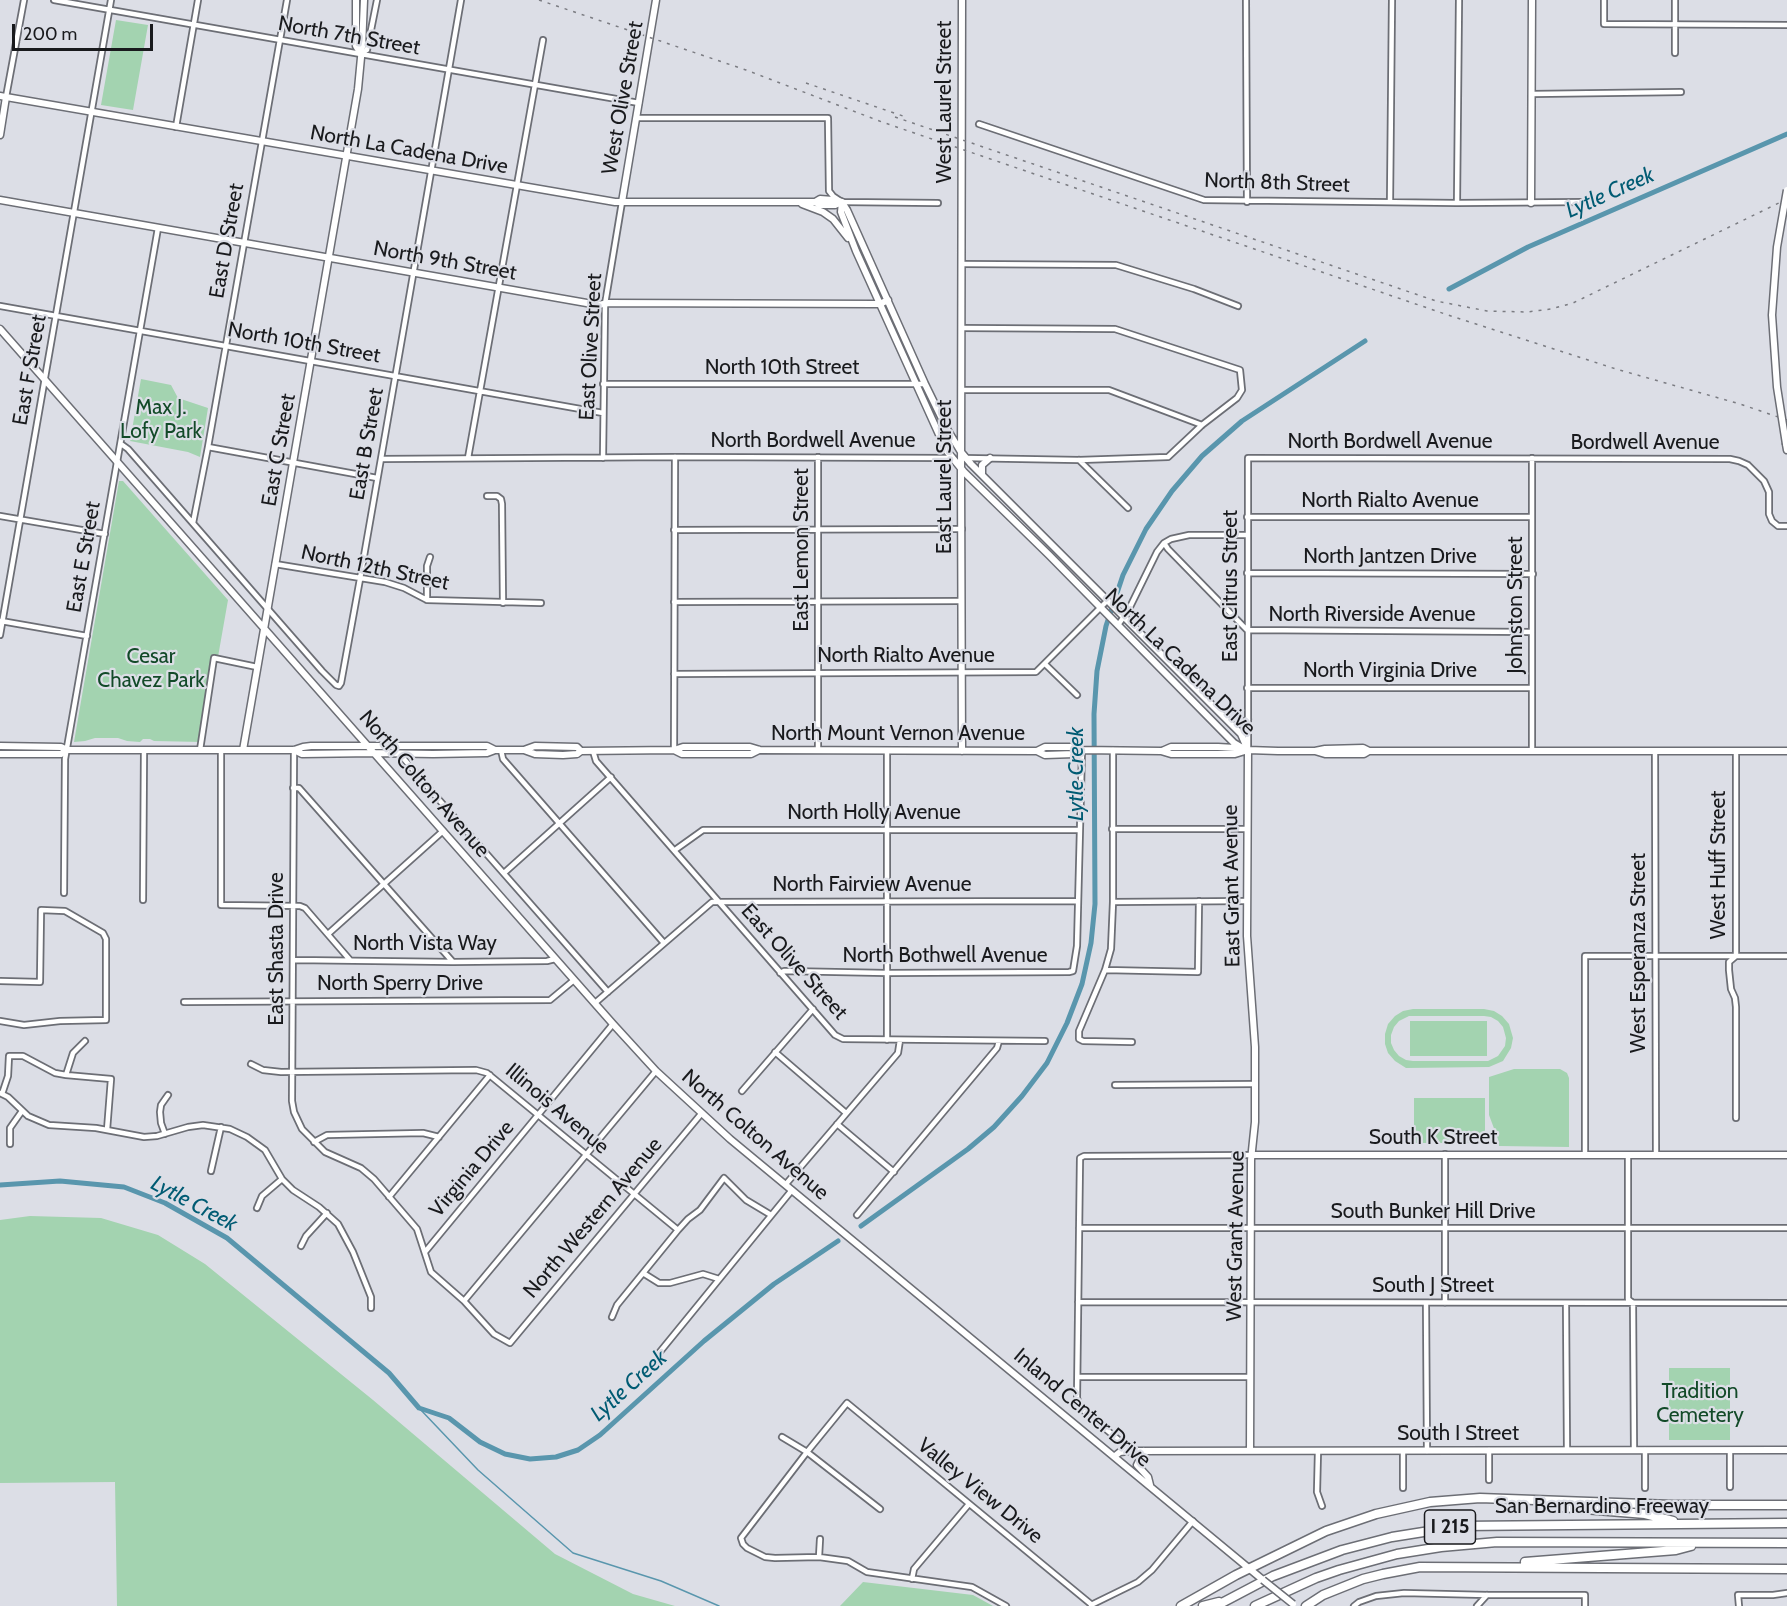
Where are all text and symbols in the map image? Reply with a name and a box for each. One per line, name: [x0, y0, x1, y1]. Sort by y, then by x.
street label: North 7th Street: [276, 11, 422, 61]
scale bar: [15, 12, 156, 50]
street label: West Olive Street: [597, 19, 649, 177]
street label: West Laurel Street: [932, 21, 958, 183]
text: 200 m: [23, 23, 77, 45]
street label: North La Cadena Drive: [308, 120, 510, 180]
water label: Lytle Creek: [1562, 162, 1658, 224]
street label: North 8th Street: [1204, 168, 1350, 198]
street label: East D Street: [205, 182, 249, 300]
street label: North 9th Street: [371, 236, 519, 286]
street label: East Olive Street: [575, 273, 607, 421]
street label: East F Street: [8, 313, 52, 427]
street label: North 10th Street: [226, 317, 382, 369]
street label: North 10th Street: [705, 355, 859, 381]
street label: East B Street: [345, 386, 389, 502]
street label: East C Street: [257, 392, 301, 508]
park label: Max J. Lofy Park: [120, 395, 202, 445]
street label: East Laurel Street: [932, 400, 958, 554]
street label: North Bordwell Avenue: [710, 428, 916, 454]
street label: North Bordwell Avenue: [1287, 429, 1493, 455]
street label: Bordwell Avenue: [1570, 430, 1720, 456]
street label: East Lemon Street: [789, 468, 815, 632]
street label: North Rialto Avenue: [1301, 488, 1479, 514]
street label: East E Street: [62, 499, 106, 615]
street label: East Citrus Street: [1218, 510, 1244, 662]
street label: Johnston Street: [1503, 536, 1529, 674]
street label: North 12th Street: [299, 540, 451, 596]
street label: North Jantzen Drive: [1303, 544, 1477, 570]
street label: North La Cadena Drive: [1099, 583, 1261, 741]
street label: North Riverside Avenue: [1268, 602, 1476, 628]
street label: North Rialto Avenue: [817, 643, 995, 669]
park label: Cesar Chavez Park: [97, 644, 205, 694]
street label: North Virginia Drive: [1303, 658, 1477, 684]
street label: North Colton Avenue: [353, 705, 495, 863]
street label: North Mount Vernon Avenue: [771, 721, 1025, 747]
water label: Lytle Creek: [1064, 727, 1090, 821]
street label: West Huff Street: [1706, 791, 1732, 939]
street label: North Holly Avenue: [787, 800, 961, 826]
street label: East Grant Avenue: [1218, 804, 1246, 968]
street label: West Esperanza Street: [1626, 853, 1652, 1053]
street label: East Shasta Drive: [264, 872, 290, 1026]
street label: North Fairview Avenue: [773, 872, 971, 898]
street label: East Olive Street: [735, 899, 853, 1025]
street label: North Vista Way: [353, 931, 497, 957]
street label: North Bothwell Avenue: [842, 943, 1048, 969]
street label: North Sperry Drive: [317, 971, 483, 997]
street label: Illinois Avenue: [500, 1058, 614, 1160]
street label: North Colton Avenue: [676, 1064, 834, 1206]
street label: Virginia Drive: [424, 1116, 520, 1222]
street label: South K Street: [1369, 1125, 1497, 1151]
street label: North Western Avenue: [518, 1133, 668, 1303]
street label: West Grant Avenue: [1222, 1150, 1250, 1322]
water label: Lytle Creek: [146, 1170, 242, 1238]
street label: South Bunker Hill Drive: [1330, 1199, 1536, 1225]
street label: South J Street: [1372, 1273, 1494, 1299]
street label: Inland Center Drive: [1008, 1343, 1156, 1473]
water label: Lytle Creek: [585, 1345, 673, 1427]
park label: Tradition Cemetery: [1656, 1379, 1744, 1429]
street label: South I Street: [1397, 1421, 1519, 1447]
street label: Valley View Drive: [912, 1433, 1048, 1549]
street label: San Bernardino Freeway: [1495, 1494, 1709, 1520]
road number: I 215: [1424, 1510, 1476, 1544]

